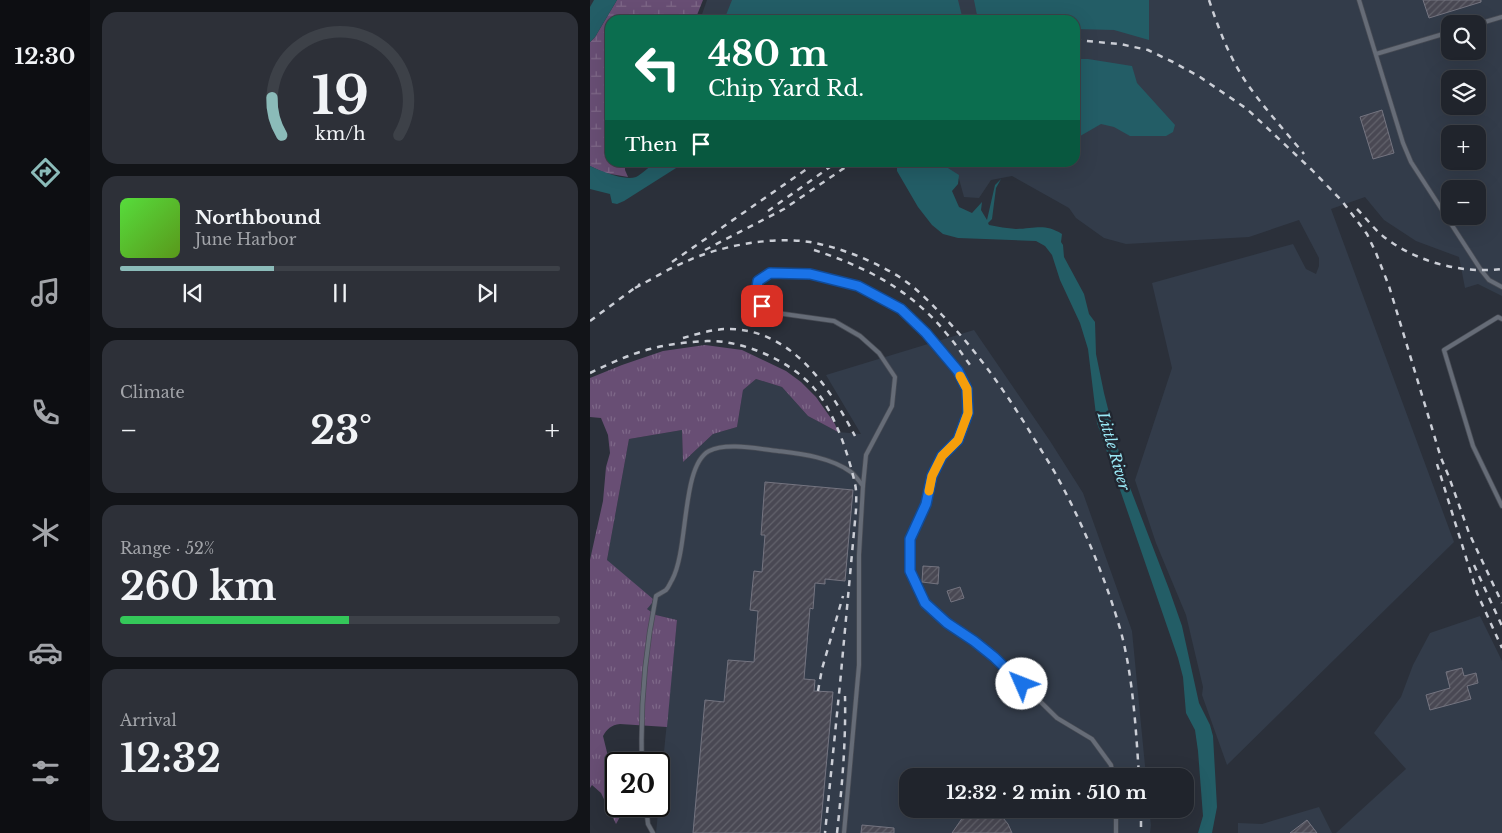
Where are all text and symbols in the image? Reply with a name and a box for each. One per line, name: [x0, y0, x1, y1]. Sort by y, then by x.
map controls: [1441, 15, 1486, 225]
button: search: [1441, 15, 1486, 60]
text: 480 m: [708, 32, 828, 75]
icon: left: [625, 35, 690, 100]
text: 12:30: [15, 43, 75, 70]
text: 19: [311, 64, 369, 128]
button: layers: [1441, 70, 1486, 115]
text: Chip Yard Rd.: [708, 75, 864, 102]
text: km/h: [315, 123, 365, 145]
button: +: [1441, 125, 1486, 170]
icon: arrive: [687, 130, 715, 158]
text: Then: [625, 133, 677, 156]
icon: directions: [28, 155, 63, 190]
button: −: [1441, 180, 1486, 225]
text: Northbound: [195, 206, 321, 229]
text: June Harbor: [195, 229, 296, 249]
icon: music: [28, 275, 63, 310]
icon: previous: [179, 279, 207, 307]
icon: pause: [326, 279, 354, 307]
icon: next: [473, 279, 501, 307]
pin: [741, 285, 783, 327]
icon: arrive: [748, 292, 776, 320]
text: Climate: [120, 382, 185, 402]
icon: phone: [28, 395, 63, 430]
text: 23°: [310, 407, 372, 454]
water label: Little River: [1093, 409, 1135, 493]
text: −: [120, 413, 138, 448]
text: +: [545, 413, 560, 448]
icon: climate: [28, 515, 63, 550]
text: Range · 52%: [120, 538, 215, 558]
text: 260 km: [120, 563, 276, 610]
icon: car: [28, 635, 63, 670]
position arrow: [995, 657, 1047, 709]
text: Arrival: [120, 710, 177, 730]
text: 12:32: [120, 735, 221, 782]
speed limit sign: 20: [605, 752, 670, 817]
icon: filters: [28, 755, 63, 790]
text: 12:32 · 2 min · 510 m: [946, 781, 1147, 804]

